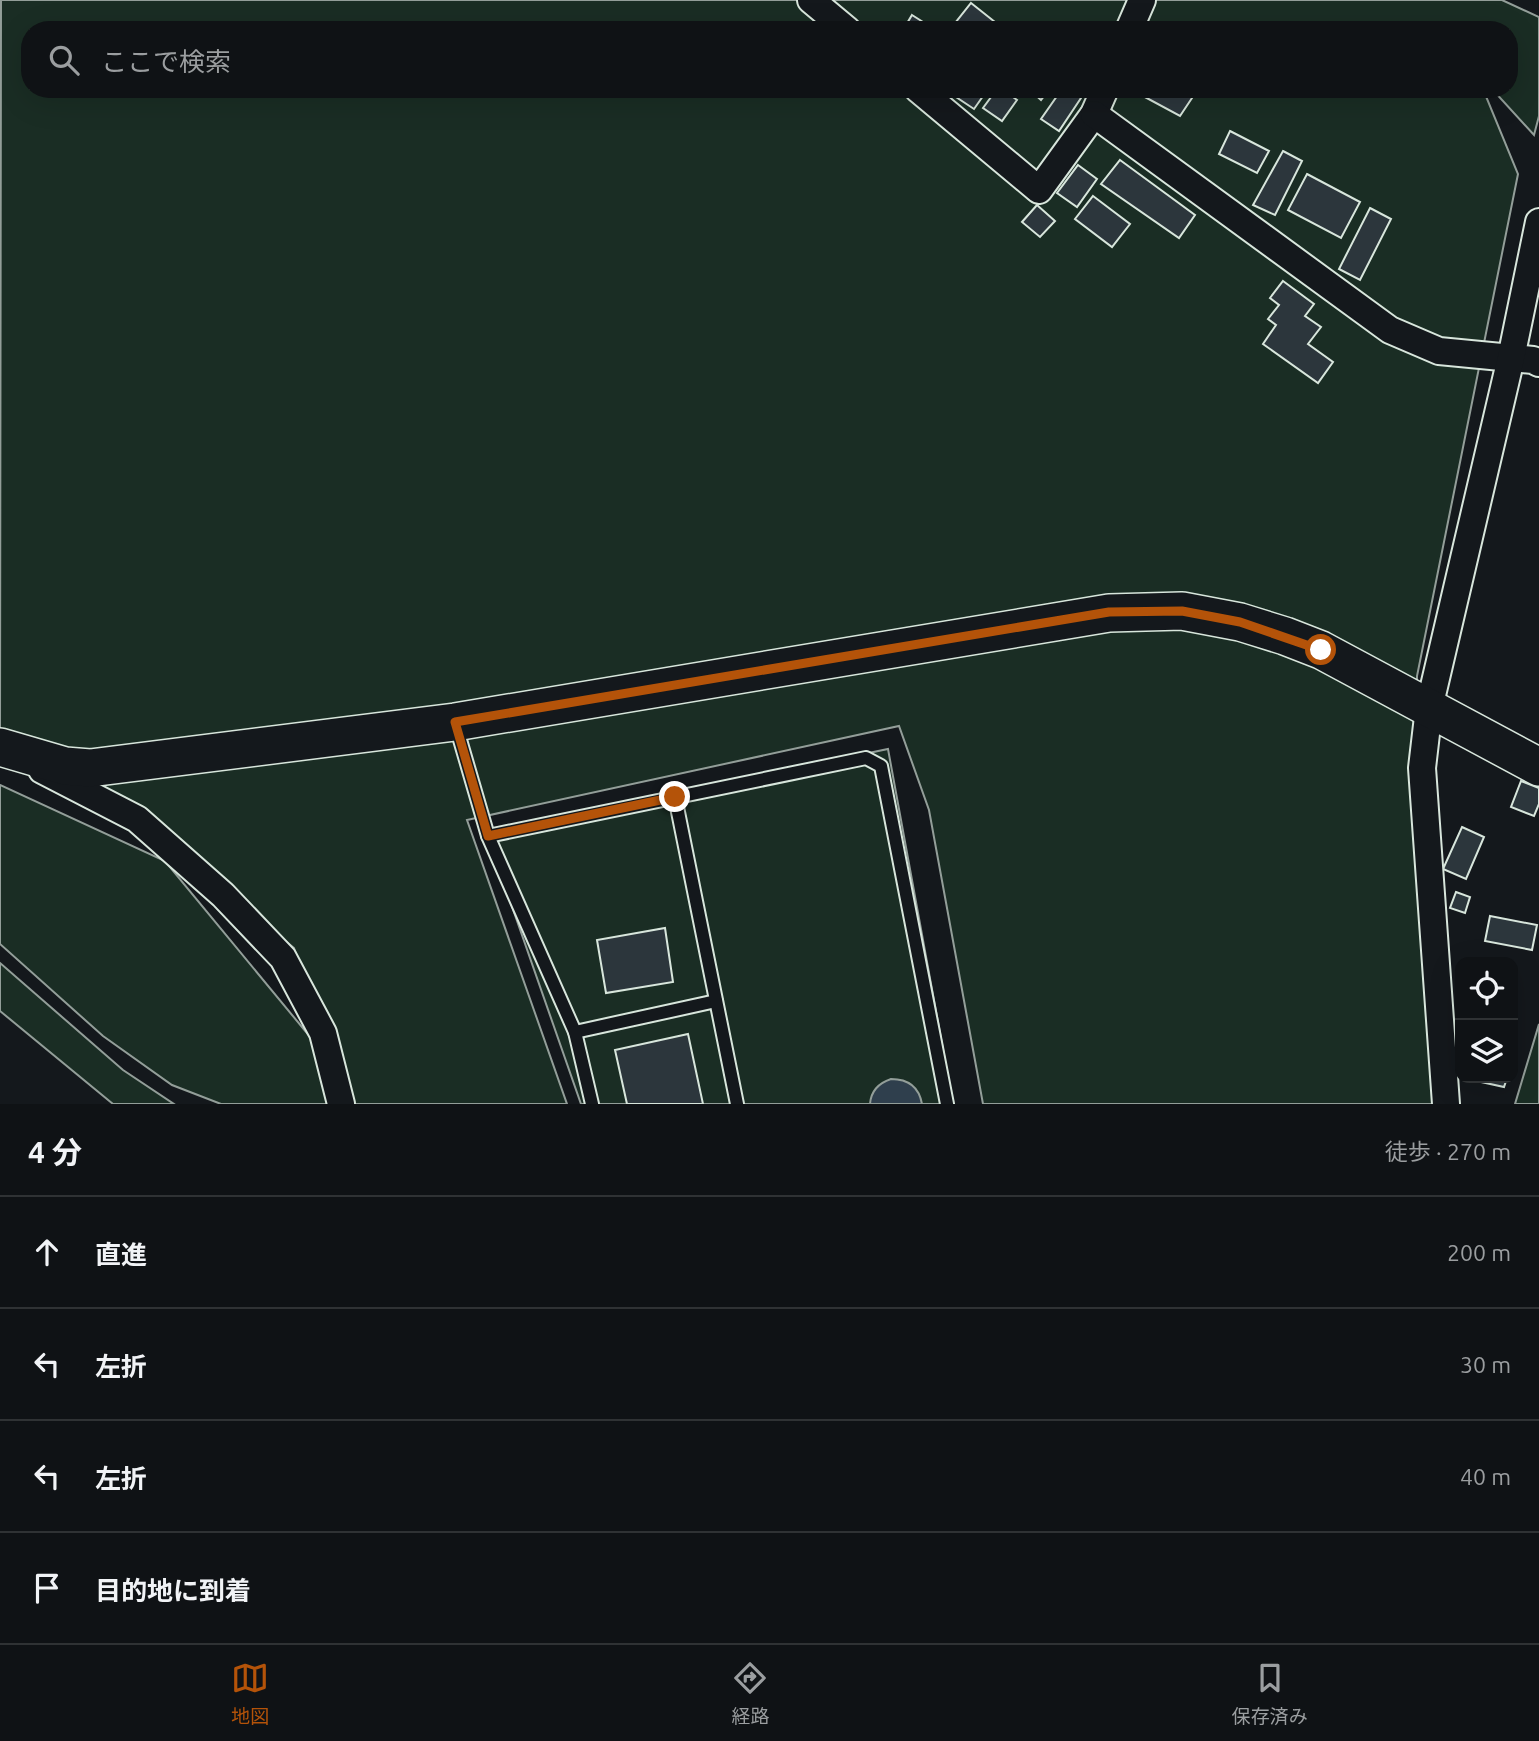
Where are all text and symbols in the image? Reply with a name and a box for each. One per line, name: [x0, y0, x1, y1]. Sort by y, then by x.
search box: [21, 21, 1518, 98]
icon: search: [45, 41, 83, 79]
text: ここで検索: [101, 47, 231, 76]
route start: [1305, 634, 1336, 665]
route end: [659, 781, 690, 812]
map controls: [1455, 957, 1518, 1083]
button: locate: [1455, 957, 1518, 1020]
button: layers: [1455, 1020, 1518, 1083]
text: 4 分: [28, 1135, 82, 1169]
text: 徒歩 · 270 m: [1385, 1139, 1511, 1164]
icon: ahead: [28, 1233, 66, 1271]
text: 直進: [95, 1240, 147, 1269]
text: 200 m: [1447, 1240, 1511, 1265]
icon: left: [28, 1345, 66, 1383]
text: 左折: [95, 1352, 147, 1381]
text: 30 m: [1460, 1352, 1511, 1377]
icon: left: [28, 1457, 66, 1495]
text: 左折: [95, 1464, 147, 1493]
text: 40 m: [1460, 1464, 1511, 1489]
icon: arrive: [28, 1569, 66, 1607]
text: 目的地に到着: [95, 1576, 251, 1605]
tab: 地図: [231, 1659, 269, 1728]
tab: 経路: [731, 1659, 770, 1728]
tab: 保存済み: [1232, 1659, 1308, 1728]

